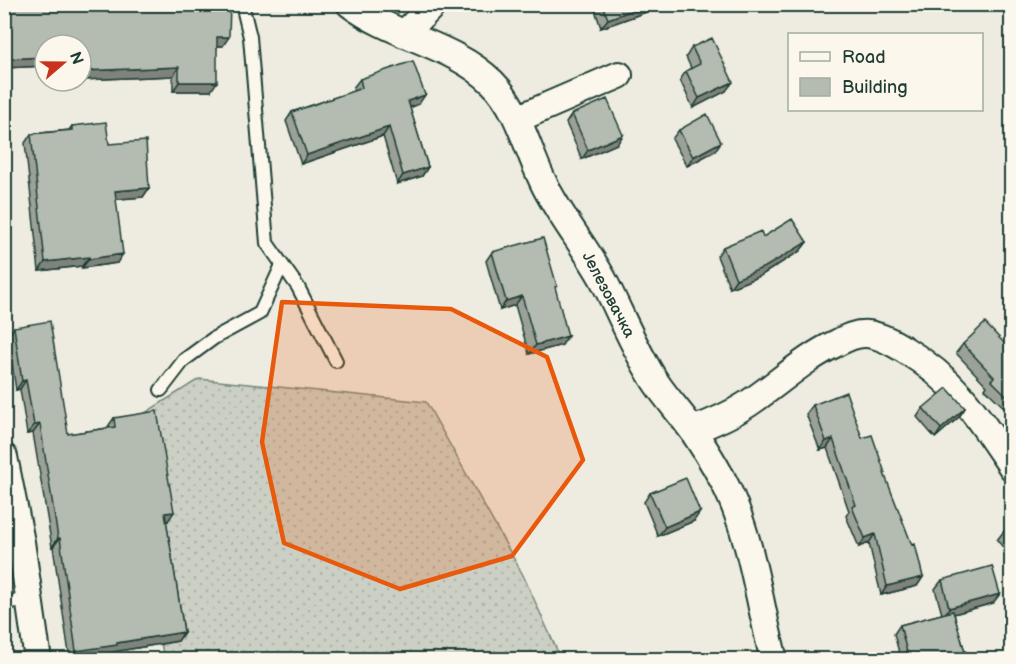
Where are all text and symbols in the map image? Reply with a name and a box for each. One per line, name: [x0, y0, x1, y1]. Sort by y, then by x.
north arrow: [33, 33, 93, 93]
legend: [788, 33, 983, 111]
text: Road: [842, 47, 886, 68]
text: N: [65, 49, 87, 67]
text: Building: [842, 77, 908, 98]
street label: Јелезовачка: [577, 249, 639, 342]

